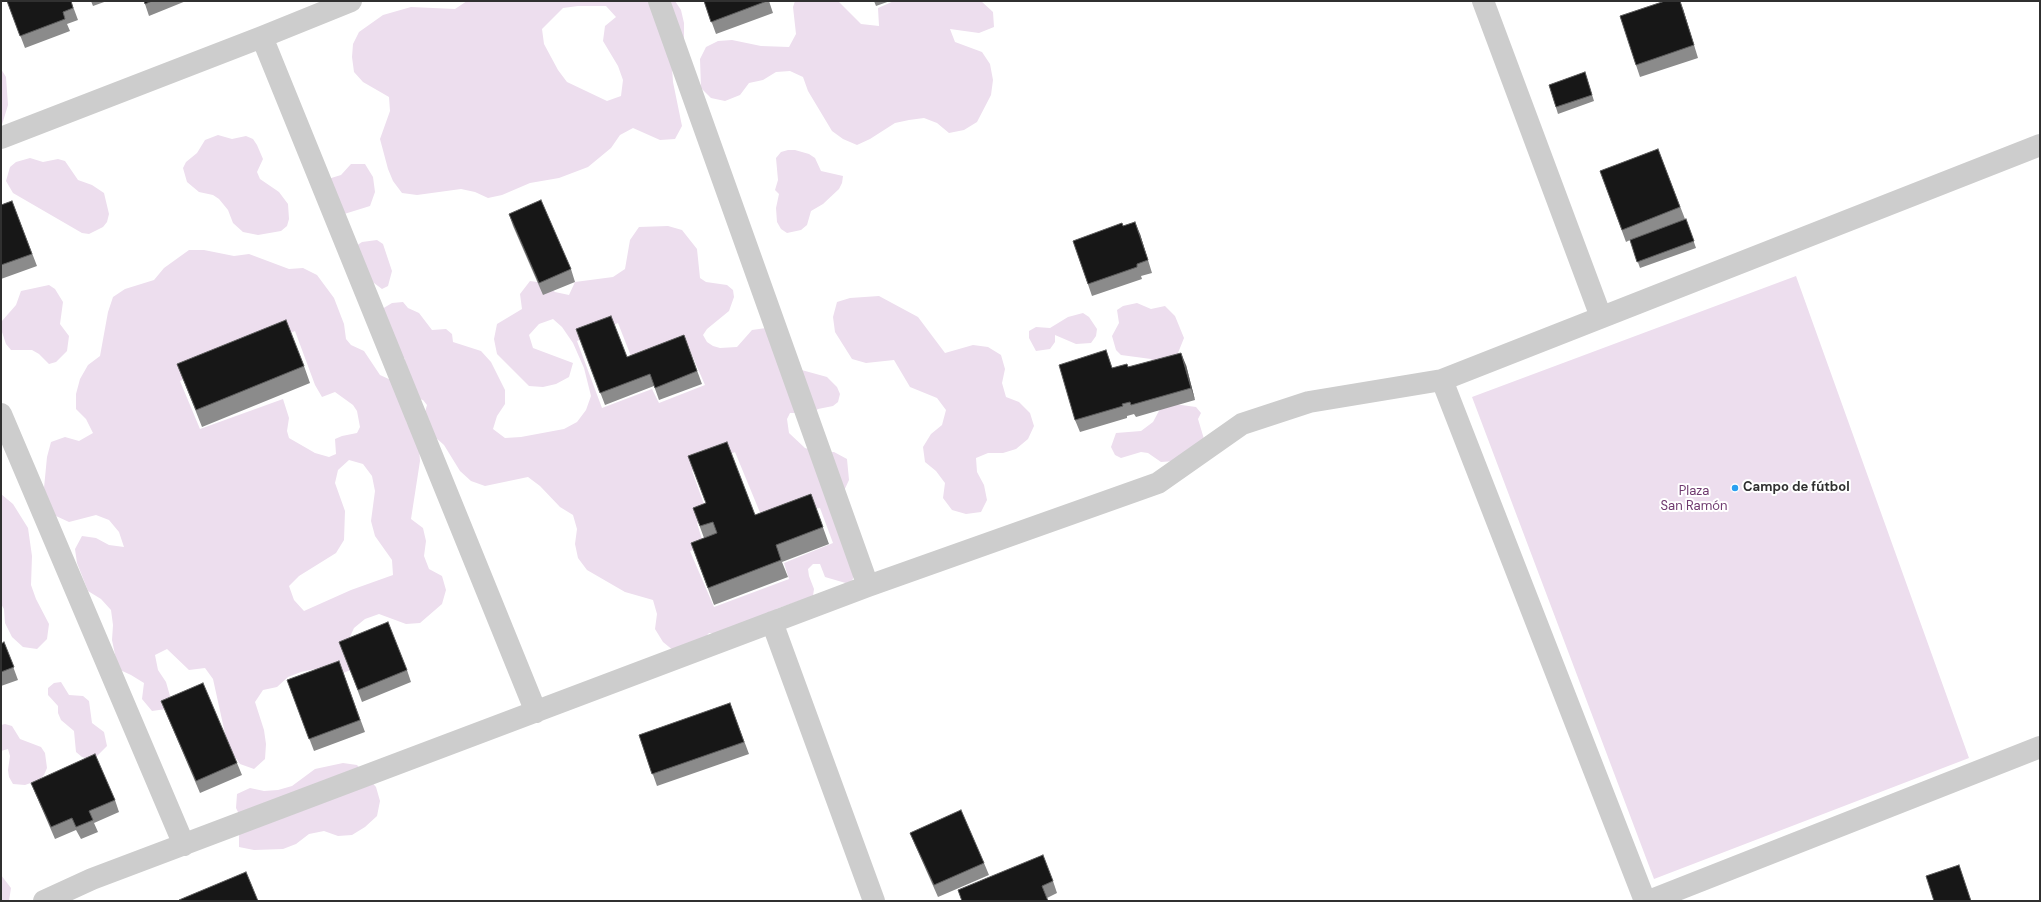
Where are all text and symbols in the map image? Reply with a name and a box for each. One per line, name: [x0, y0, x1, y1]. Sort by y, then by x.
place label: Campo de fútbol: [1743, 480, 1850, 496]
marker: Campo de fútbol: [1730, 483, 1740, 493]
park label: Plaza San Ramón: [1661, 484, 1727, 515]

